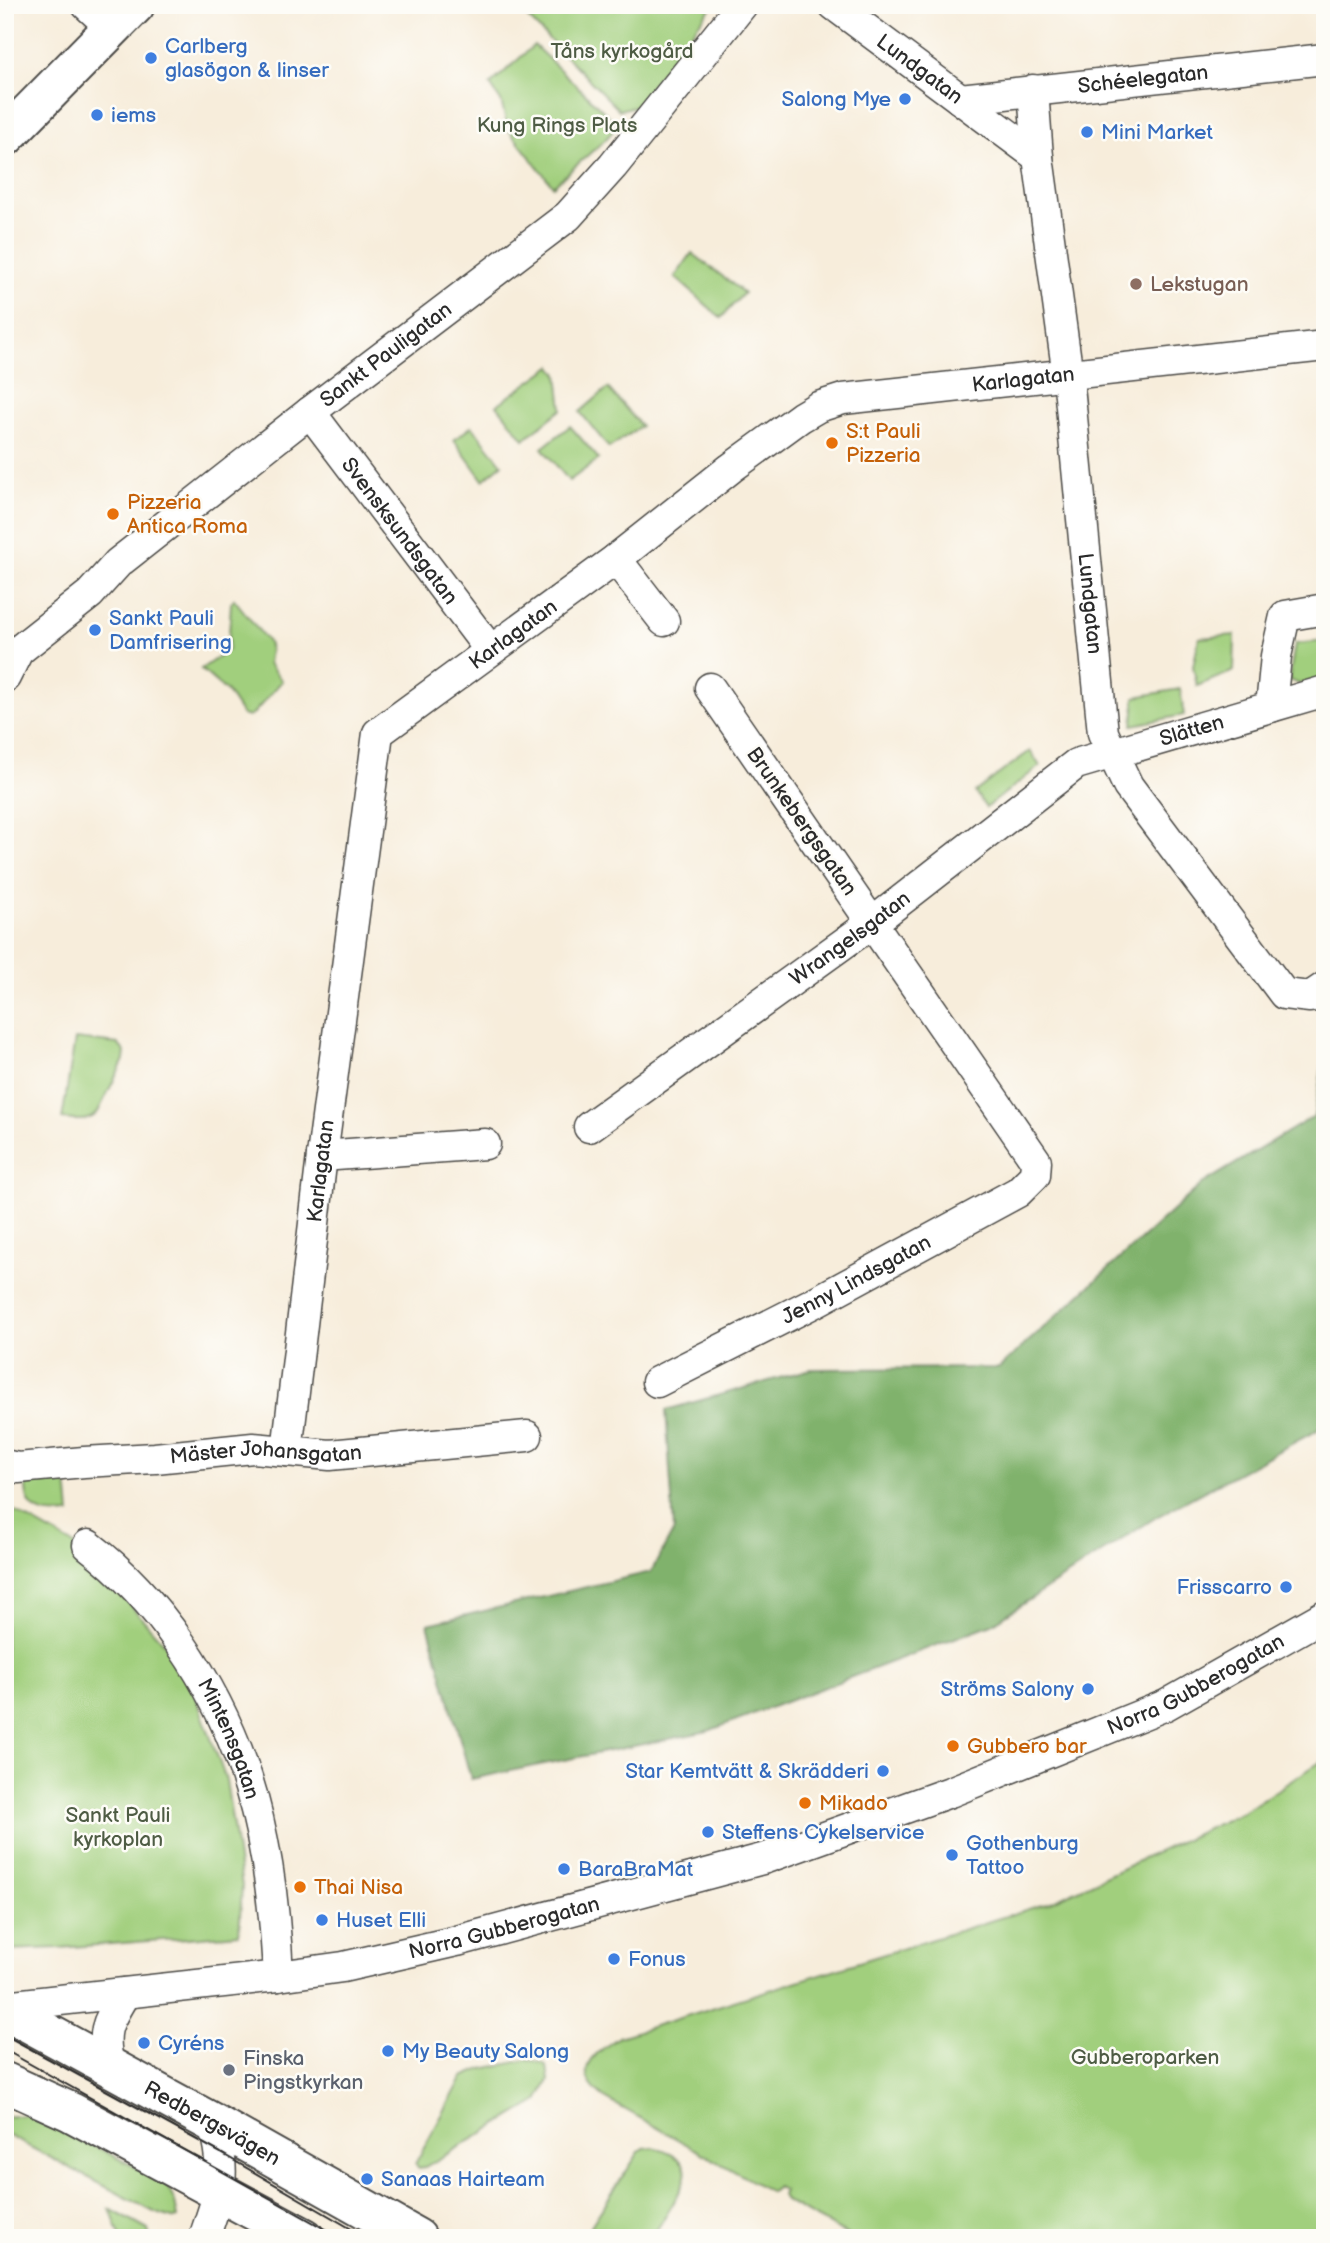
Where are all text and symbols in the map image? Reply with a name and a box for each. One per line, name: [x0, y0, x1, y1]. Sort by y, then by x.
street label: Lundgatan: [871, 29, 968, 110]
place label: Carlberg glasögon & linser: [165, 34, 329, 83]
park label: Tåns kyrkogård: [550, 39, 694, 64]
marker: Carlberg glasögon & linser: [143, 50, 159, 66]
street label: Schéelegatan: [1076, 60, 1210, 99]
place label: Salong Mye: [782, 87, 891, 112]
marker: Salong Mye: [897, 91, 913, 107]
place label: iems: [111, 103, 156, 128]
marker: iems: [89, 107, 105, 123]
park label: Kung Rings Plats: [477, 113, 637, 138]
place label: Mini Market: [1101, 120, 1213, 145]
marker: Mini Market: [1079, 124, 1095, 140]
place label: Lekstugan: [1150, 272, 1249, 297]
marker: Lekstugan: [1128, 276, 1144, 292]
street label: Sankt Pauligatan: [315, 297, 457, 413]
street label: Karlagatan: [971, 362, 1076, 398]
place label: S:t Pauli Pizzeria: [846, 419, 921, 468]
marker: S:t Pauli Pizzeria: [824, 435, 840, 451]
street label: Svensksundsgatan: [336, 453, 463, 610]
place label: Pizzeria Antica Roma: [127, 490, 248, 539]
marker: Pizzeria Antica Roma: [105, 506, 121, 522]
street label: Lundgatan: [1072, 552, 1107, 655]
street label: Karlagatan: [464, 594, 562, 675]
place label: Sankt Pauli Damfrisering: [109, 606, 232, 655]
marker: Sankt Pauli Damfrisering: [87, 622, 103, 638]
street label: Slätten: [1157, 709, 1227, 752]
street label: Brunkebergsgatan: [741, 742, 862, 900]
street label: Wrangelsgatan: [785, 886, 915, 991]
street label: Karlagatan: [302, 1118, 340, 1224]
street label: Jenny Lindsgatan: [778, 1230, 935, 1330]
street label: Mäster Johansgatan: [169, 1436, 363, 1469]
place label: Frisscarro: [1176, 1575, 1272, 1600]
marker: Frisscarro: [1278, 1579, 1294, 1595]
street label: Norra Gubberogatan: [1103, 1629, 1289, 1740]
street label: Mintensgatan: [192, 1674, 265, 1802]
place label: Ströms Salony: [940, 1677, 1074, 1702]
marker: Ströms Salony: [1080, 1681, 1096, 1697]
place label: Gubbero bar: [967, 1734, 1087, 1759]
marker: Gubbero bar: [945, 1738, 961, 1754]
place label: Star Kemtvätt & Skrädderi: [625, 1759, 869, 1784]
marker: Star Kemtvätt & Skrädderi: [875, 1763, 891, 1779]
place label: Mikado: [819, 1791, 888, 1816]
marker: Mikado: [797, 1795, 813, 1811]
park label: Sankt Pauli kyrkoplan: [65, 1803, 171, 1852]
place label: Steffens Cykelservice: [722, 1820, 924, 1845]
marker: Steffens Cykelservice: [700, 1824, 716, 1840]
place label: Gothenburg Tattoo: [966, 1831, 1079, 1880]
marker: Gothenburg Tattoo: [944, 1847, 960, 1863]
place label: BaraBraMat: [578, 1857, 694, 1882]
marker: BaraBraMat: [556, 1861, 572, 1877]
place label: Thai Nisa: [314, 1875, 403, 1900]
marker: Thai Nisa: [292, 1879, 308, 1895]
street label: Norra Gubberogatan: [406, 1891, 602, 1965]
place label: Huset Elli: [336, 1908, 426, 1933]
marker: Huset Elli: [314, 1912, 330, 1928]
place label: Fonus: [628, 1947, 686, 1972]
marker: Fonus: [606, 1951, 622, 1967]
place label: Cyréns: [158, 2031, 224, 2056]
marker: Cyréns: [136, 2035, 152, 2051]
place label: My Beauty Salong: [402, 2039, 569, 2064]
marker: My Beauty Salong: [380, 2043, 396, 2059]
park label: Gubberoparken: [1071, 2045, 1219, 2070]
place label: Finska Pingstkyrkan: [243, 2046, 363, 2095]
marker: Finska Pingstkyrkan: [221, 2062, 237, 2078]
street label: Redbergsvägen: [140, 2076, 284, 2171]
place label: Sanaas Hairteam: [381, 2167, 545, 2192]
marker: Sanaas Hairteam: [359, 2171, 375, 2187]

